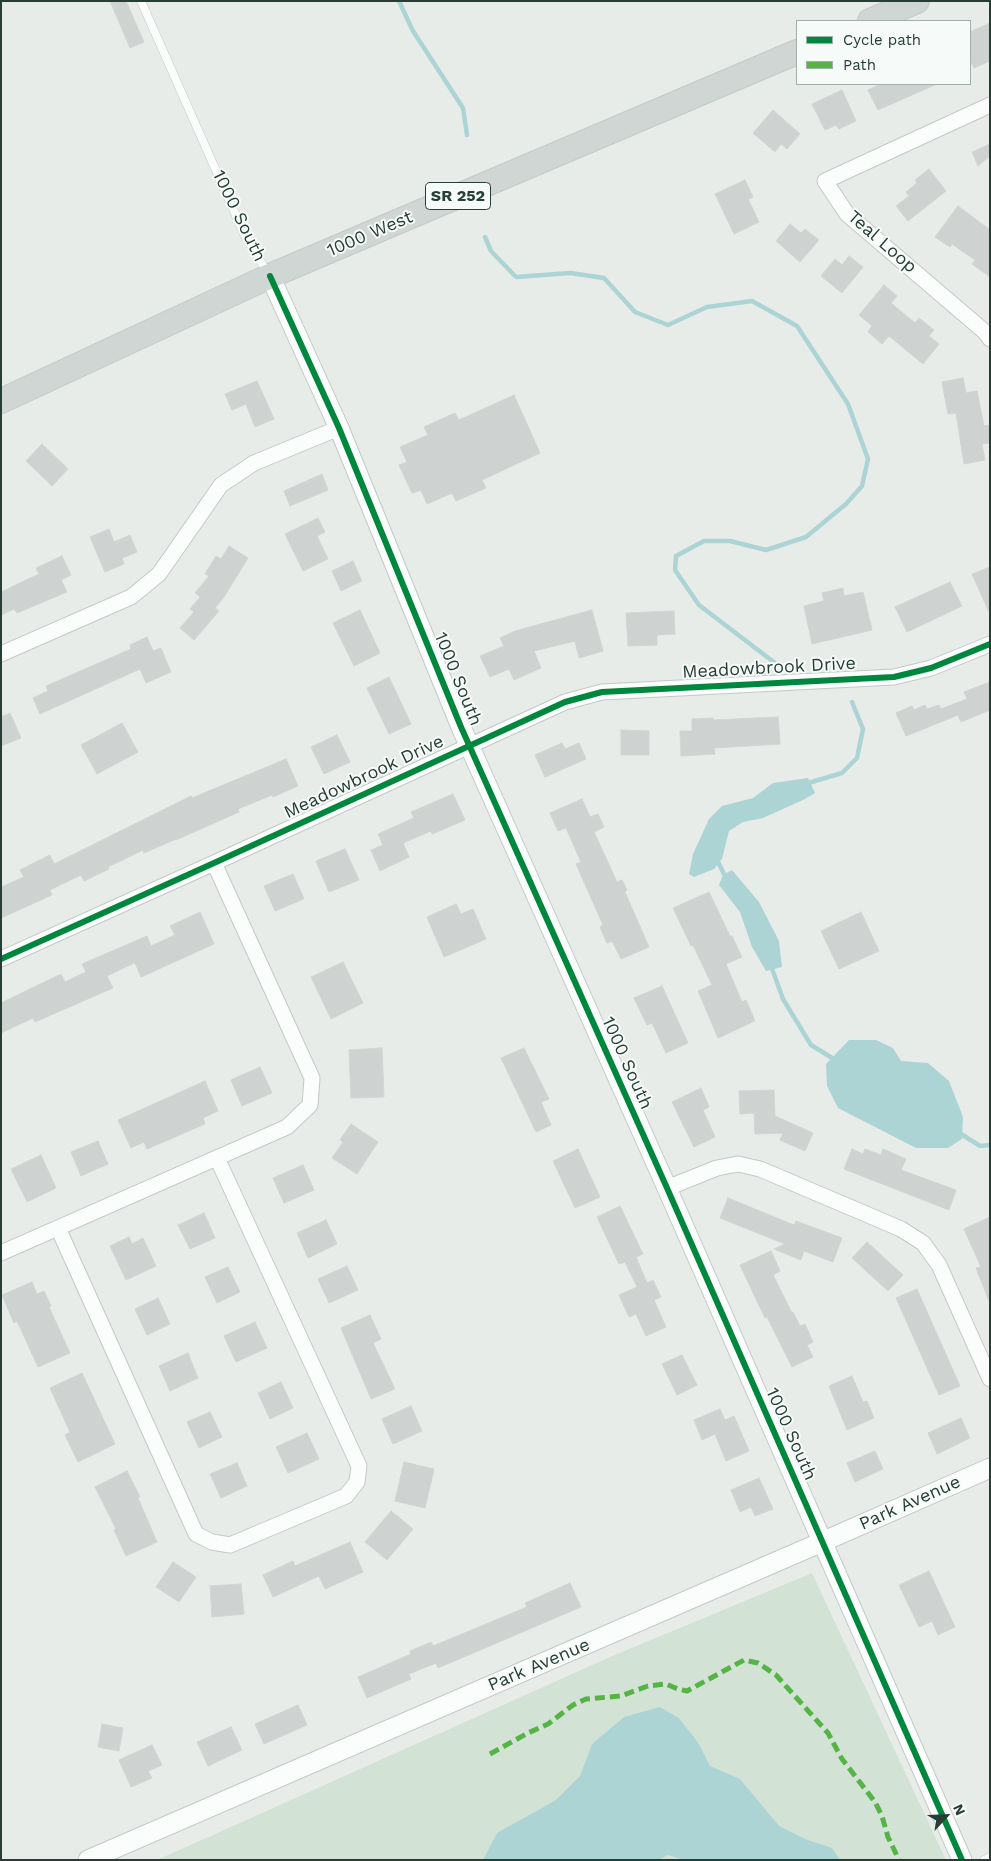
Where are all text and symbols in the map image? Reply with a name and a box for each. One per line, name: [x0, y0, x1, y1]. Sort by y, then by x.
legend: [796, 20, 971, 85]
text: Cycle path: [843, 31, 921, 49]
text: Path: [843, 56, 876, 74]
street label: 1000 South: [208, 167, 270, 265]
road number: SR 252: [426, 182, 490, 210]
street label: 1000 West: [324, 206, 416, 262]
street label: Teal Loop: [843, 206, 921, 278]
street label: 1000 South: [429, 629, 487, 729]
street label: Meadowbrook Drive: [682, 653, 856, 683]
street label: Meadowbrook Drive: [281, 731, 447, 823]
street label: 1000 South: [597, 1013, 657, 1113]
street label: 1000 South: [761, 1384, 821, 1484]
street label: Park Avenue: [856, 1471, 964, 1535]
street label: Park Avenue: [485, 1634, 593, 1696]
north arrow: [921, 1791, 971, 1841]
text: N: [950, 1802, 969, 1818]

